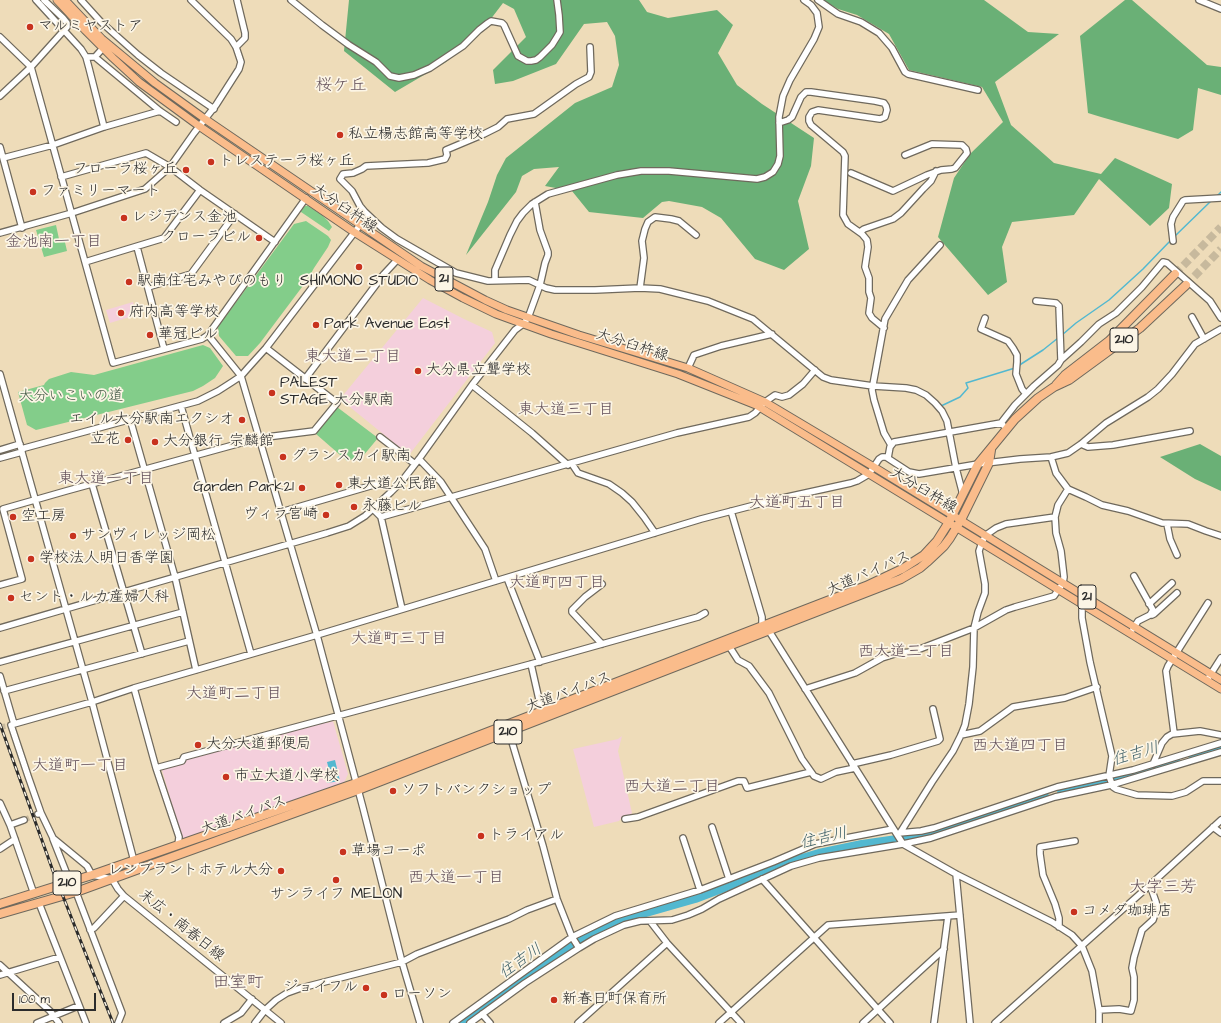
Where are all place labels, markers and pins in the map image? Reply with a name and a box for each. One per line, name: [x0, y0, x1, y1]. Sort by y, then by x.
place label: マルミヤストア: [38, 18, 143, 36]
marker: マルミヤストア: [25, 22, 35, 32]
place label: 私立楊志館高等学校: [348, 126, 483, 144]
marker: 私立楊志館高等学校: [335, 130, 345, 140]
place label: トレステーラ桜ヶ丘: [219, 153, 354, 171]
marker: トレステーラ桜ヶ丘: [206, 157, 216, 167]
place label: フローラ桜ヶ丘: [73, 161, 178, 179]
marker: フローラ桜ヶ丘: [181, 165, 191, 175]
place label: ファミリーマート: [41, 183, 161, 201]
marker: ファミリーマート: [28, 187, 38, 197]
place label: レジデンス金池: [132, 209, 237, 227]
marker: レジデンス金池: [119, 213, 129, 223]
place label: クローラビル: [161, 229, 251, 247]
marker: クローラビル: [254, 233, 264, 243]
marker: SHIMONO STUDIO: [354, 262, 364, 272]
place label: 駅南住宅みやびのもり: [137, 273, 287, 291]
place label: SHIMONO STUDIO: [300, 273, 418, 291]
marker: 駅南住宅みやびのもり: [124, 277, 134, 287]
place label: 府内高等学校: [129, 304, 219, 322]
marker: 府内高等学校: [116, 308, 126, 318]
place label: Park Avenue East: [324, 316, 450, 334]
marker: Park Avenue East: [311, 320, 321, 330]
place label: 華冠ビル: [158, 326, 218, 344]
marker: 華冠ビル: [145, 330, 155, 340]
place label: 大分県立聾学校: [426, 362, 531, 380]
marker: 大分県立聾学校: [413, 366, 423, 376]
place label: PALEST STAGE 大分駅南: [280, 375, 394, 410]
marker: PALEST STAGE 大分駅南: [267, 388, 277, 398]
place label: エイル大分駅南エクシオ: [69, 411, 234, 429]
marker: エイル大分駅南エクシオ: [237, 415, 247, 425]
place label: 立花: [90, 431, 120, 449]
place label: 大分銀行 宗麟館: [163, 433, 274, 451]
marker: 立花: [123, 435, 133, 445]
marker: 大分銀行 宗麟館: [150, 437, 160, 447]
place label: グランスカイ駅南: [291, 448, 411, 466]
marker: グランスカイ駅南: [278, 452, 288, 462]
place label: 東大道公民館: [347, 476, 437, 494]
place label: Garden Park21: [193, 479, 294, 497]
marker: 東大道公民館: [334, 480, 344, 490]
marker: Garden Park21: [297, 483, 307, 493]
place label: 永藤ビル: [362, 498, 422, 516]
marker: 永藤ビル: [349, 502, 359, 512]
place label: ヴィラ宮崎: [243, 506, 318, 524]
place label: 空工房: [21, 508, 66, 526]
marker: ヴィラ宮崎: [321, 510, 331, 520]
marker: 空工房: [8, 512, 18, 522]
place label: サンヴィレッジ岡松: [81, 527, 216, 545]
marker: サンヴィレッジ岡松: [68, 531, 78, 541]
place label: 学校法人明日香学園: [39, 550, 174, 568]
marker: 学校法人明日香学園: [26, 554, 36, 564]
place label: セント・ルカ産婦人科: [19, 589, 169, 607]
marker: セント・ルカ産婦人科: [6, 593, 16, 603]
place label: 大分大道郵便局: [206, 736, 311, 754]
marker: 大分大道郵便局: [193, 740, 203, 750]
place label: 市立大道小学校: [234, 768, 339, 786]
marker: 市立大道小学校: [221, 772, 231, 782]
place label: ソフトバンクショップ: [401, 782, 551, 800]
marker: ソフトバンクショップ: [388, 786, 398, 796]
place label: トライアル: [489, 827, 564, 845]
marker: トライアル: [476, 831, 486, 841]
place label: 草場コーポ: [351, 843, 426, 861]
marker: 草場コーポ: [338, 847, 348, 857]
place label: レンブラントホテル大分: [108, 862, 273, 880]
marker: レンブラントホテル大分: [276, 866, 286, 876]
marker: サンライフ MELON: [331, 875, 341, 885]
place label: サンライフ MELON: [270, 886, 402, 904]
place label: コメダ珈琲店: [1082, 903, 1172, 921]
marker: コメダ珈琲店: [1069, 907, 1079, 917]
place label: ジョイフル: [283, 979, 358, 997]
marker: ジョイフル: [361, 983, 371, 993]
place label: ローソン: [392, 986, 452, 1004]
marker: ローソン: [379, 990, 389, 1000]
place label: 新春日町保育所: [562, 991, 667, 1009]
marker: 新春日町保育所: [549, 995, 559, 1005]

